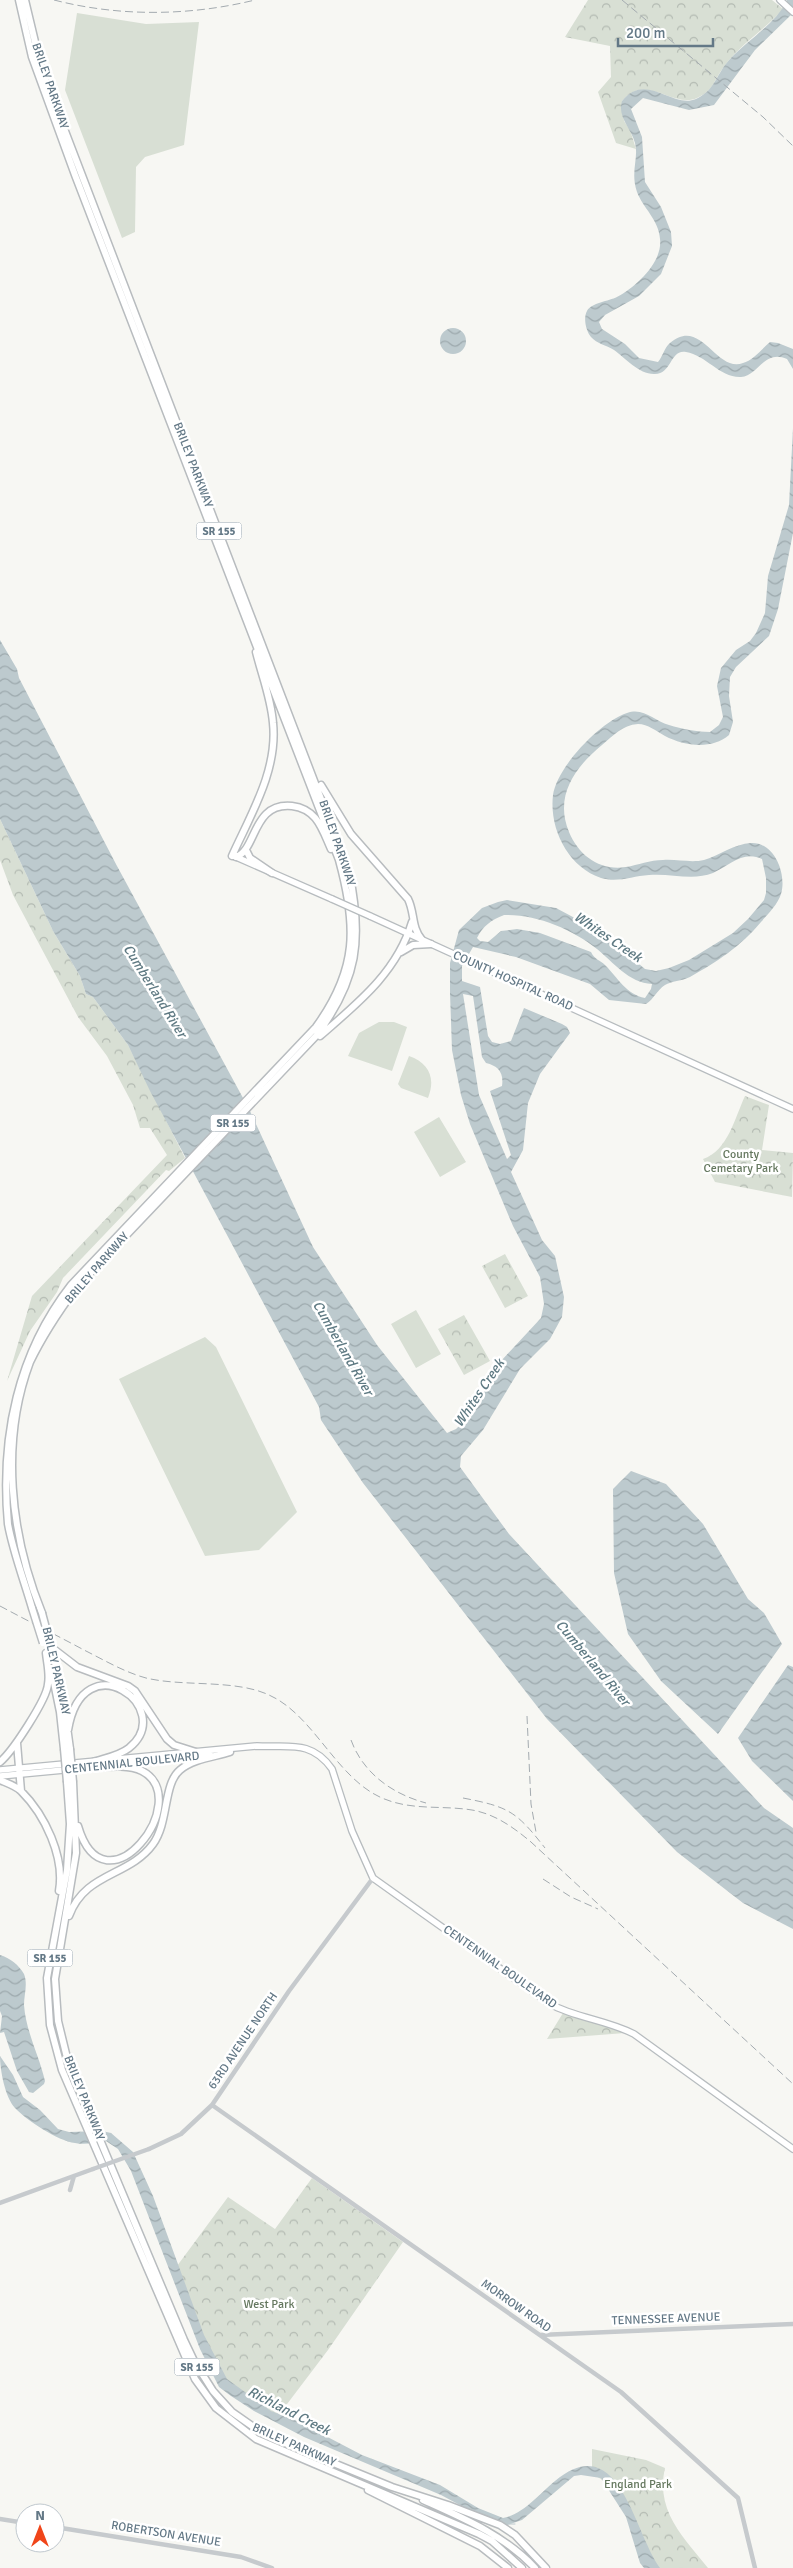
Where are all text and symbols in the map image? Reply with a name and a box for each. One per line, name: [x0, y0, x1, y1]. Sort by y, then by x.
scale bar: [618, 15, 713, 47]
text: 200 m: [626, 24, 666, 42]
street label: BRILEY PARKWAY: [28, 41, 72, 131]
street label: BRILEY PARKWAY: [170, 420, 216, 510]
road number: SR 155: [196, 522, 242, 540]
street label: BRILEY PARKWAY: [315, 798, 359, 888]
water label: Whites Creek: [571, 908, 647, 967]
water label: Cumberland River: [120, 941, 191, 1042]
street label: COUNTY HOSPITAL ROAD: [451, 948, 576, 1014]
road number: SR 155: [210, 1114, 256, 1132]
park label: County Cemetary Park: [703, 1147, 779, 1176]
street label: BRILEY PARKWAY: [62, 1229, 132, 1307]
water label: Cumberland River: [309, 1298, 378, 1400]
water label: Whites Creek: [450, 1354, 509, 1430]
water label: Cumberland River: [552, 1617, 635, 1711]
street label: BRILEY PARKWAY: [39, 1625, 73, 1717]
street label: CENTENNIAL BOULEVARD: [64, 1748, 200, 1778]
street label: CENTENNIAL BOULEVARD: [440, 1922, 560, 2012]
road number: SR 155: [28, 1950, 72, 1966]
street label: 63RD AVENUE NORTH: [205, 1990, 281, 2092]
street label: BRILEY PARKWAY: [60, 2053, 108, 2143]
street label: MORROW ROAD: [478, 2276, 554, 2336]
park label: West Park: [244, 2297, 294, 2312]
street label: TENNESSEE AVENUE: [611, 2310, 721, 2328]
road number: SR 155: [174, 2358, 220, 2376]
water label: Richland Creek: [245, 2383, 335, 2440]
street label: BRILEY PARKWAY: [250, 2420, 338, 2470]
park label: England Park: [604, 2477, 672, 2492]
north arrow: [15, 2503, 65, 2553]
text: N: [35, 2507, 45, 2524]
street label: ROBERTSON AVENUE: [110, 2518, 222, 2550]

